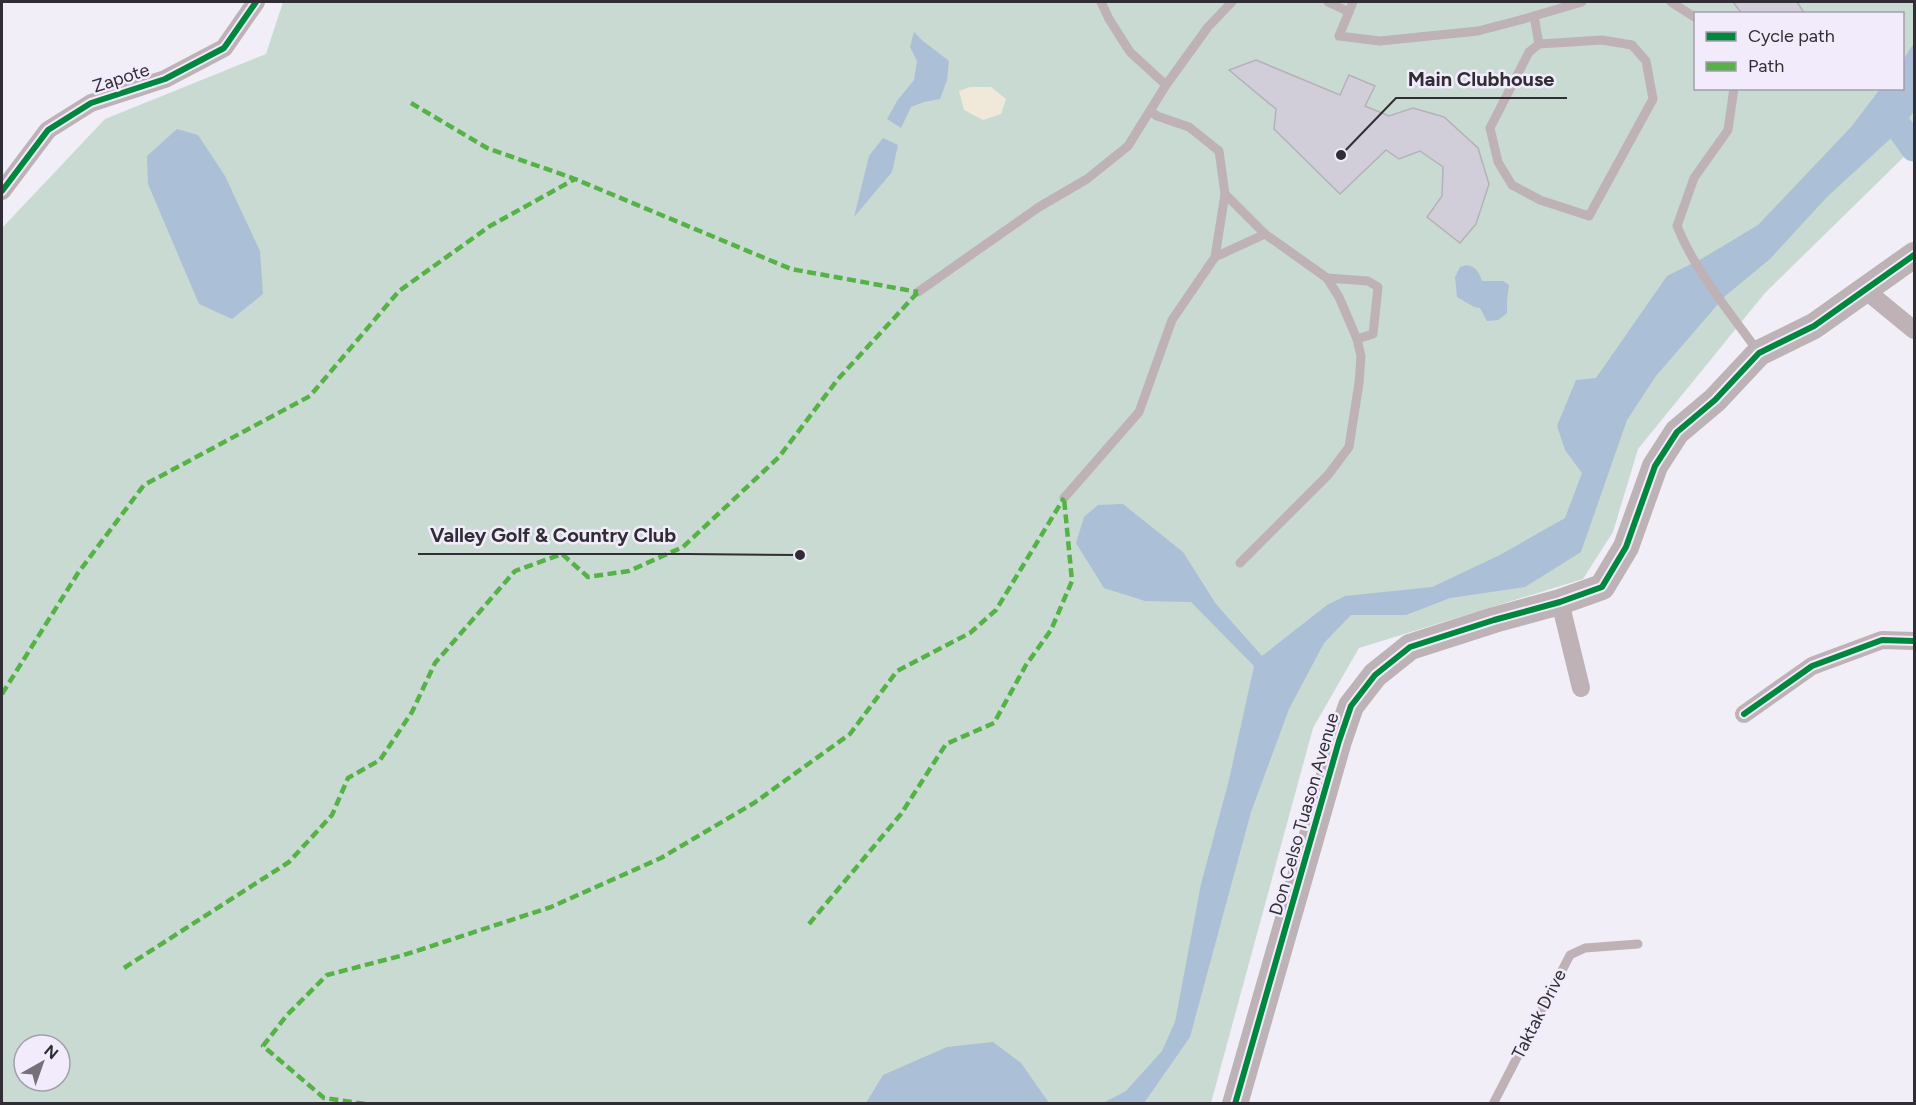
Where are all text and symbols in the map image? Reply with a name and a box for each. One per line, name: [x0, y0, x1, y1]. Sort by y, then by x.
legend: [1694, 12, 1904, 90]
text: Cycle path: [1748, 25, 1835, 47]
text: Path: [1748, 55, 1784, 77]
street label: Zapote: [90, 58, 152, 97]
callout: Main Clubhouse: [1396, 60, 1567, 98]
text: Main Clubhouse: [1408, 67, 1554, 91]
callout: Valley Golf & Country Club: [418, 516, 688, 554]
text: Valley Golf & Country Club: [430, 523, 676, 547]
street label: Don Celso Tuason Avenue: [1265, 710, 1344, 918]
street label: Taktak Drive: [1507, 965, 1571, 1062]
north arrow: [12, 1033, 72, 1093]
text: N: [40, 1041, 62, 1063]

